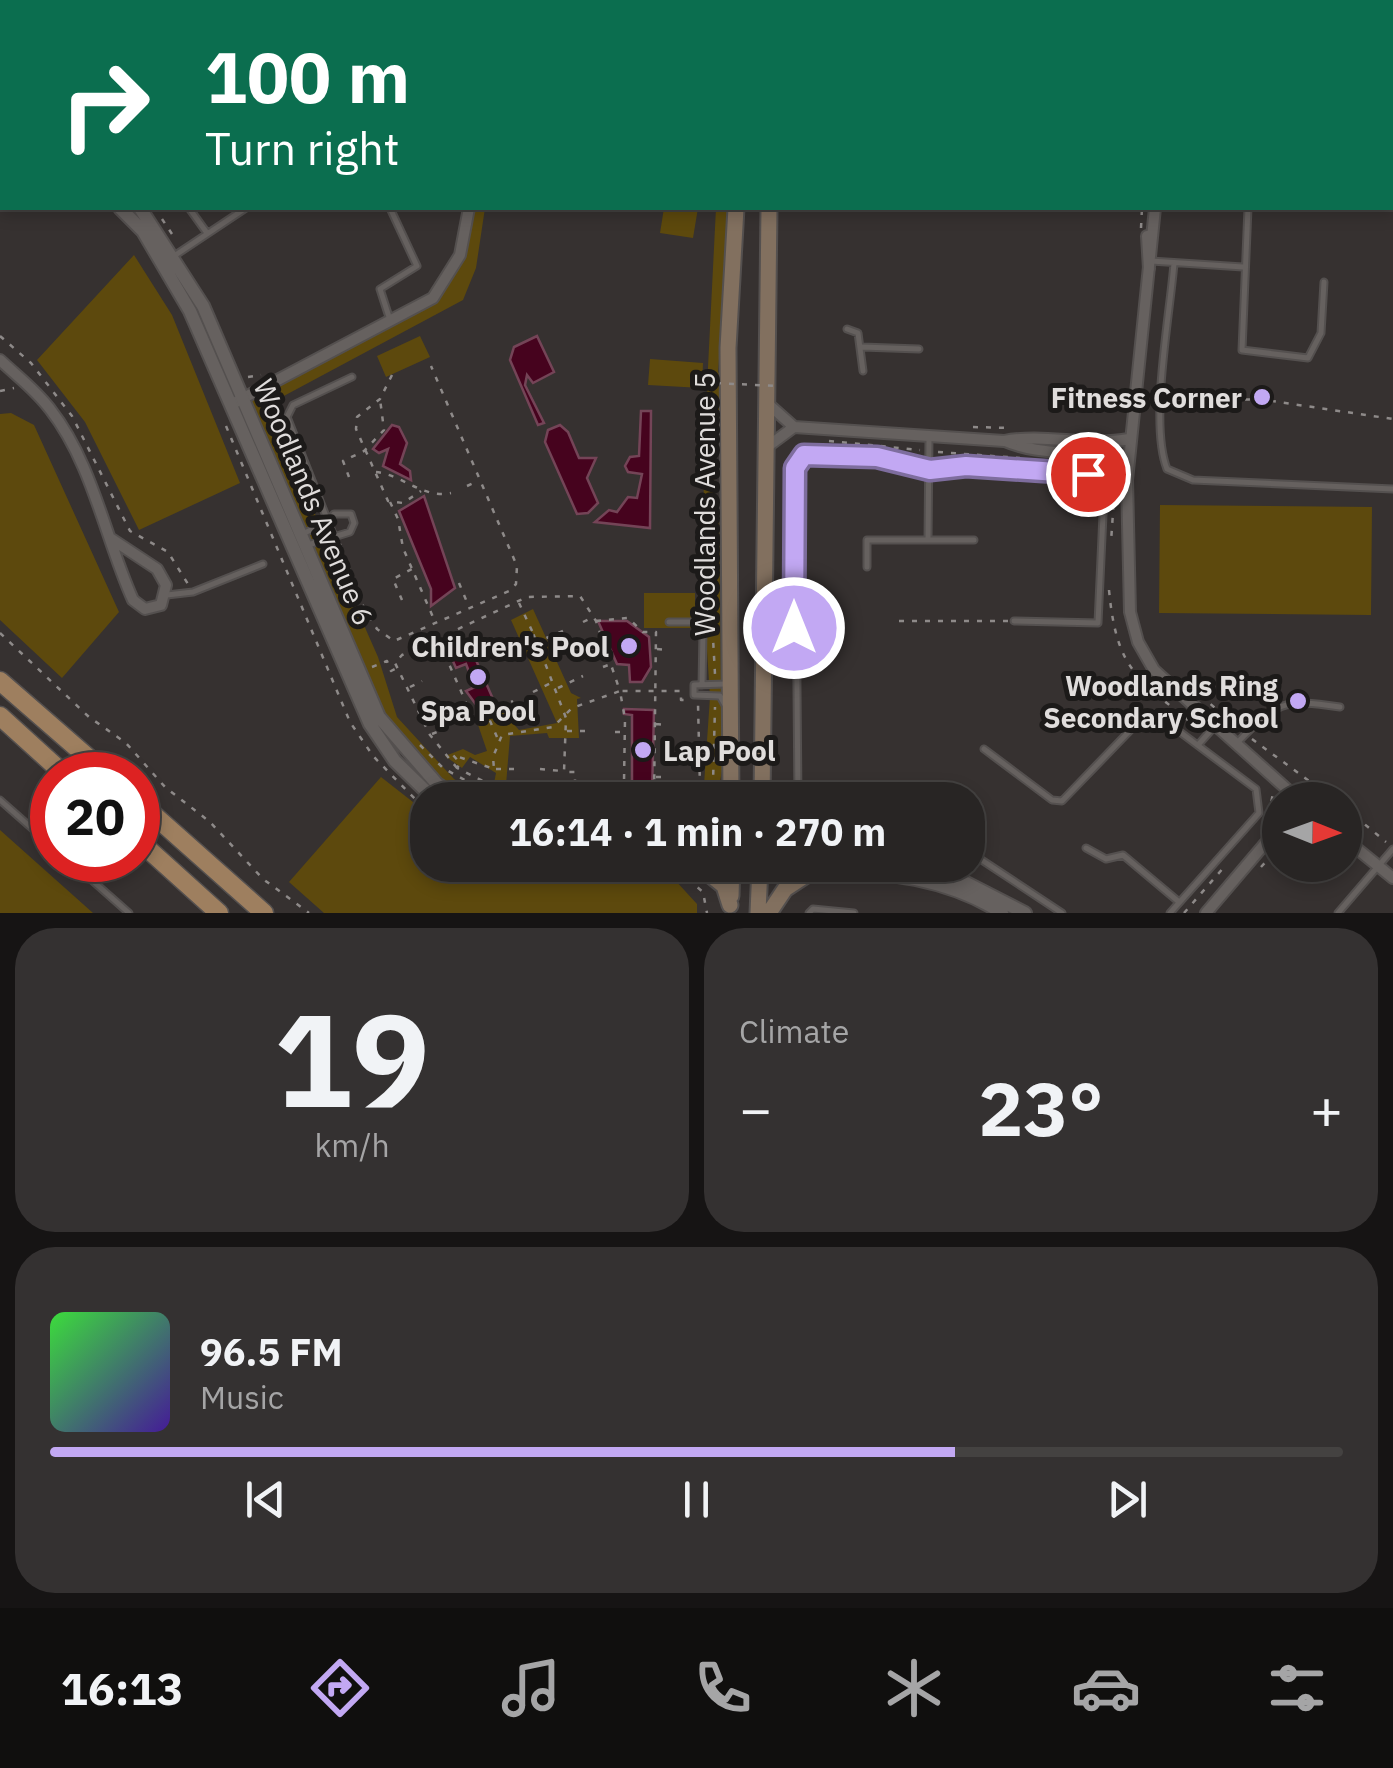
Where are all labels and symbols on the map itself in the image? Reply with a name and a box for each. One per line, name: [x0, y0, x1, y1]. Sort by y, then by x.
street label: Woodlands Avenue 5: [686, 372, 723, 636]
street label: Woodlands Avenue 6: [245, 373, 383, 631]
place label: Fitness Corner: [1051, 379, 1242, 416]
marker: Fitness Corner: [1251, 386, 1273, 408]
pin: [1046, 432, 1131, 517]
position arrow: [742, 576, 846, 680]
place label: Children's Pool: [411, 628, 609, 665]
marker: Children's Pool: [618, 635, 640, 657]
marker: Spa Pool: [467, 666, 489, 688]
place label: Woodlands Ring Secondary School: [1043, 667, 1279, 736]
marker: Woodlands Ring Secondary School: [1287, 690, 1309, 712]
place label: Spa Pool: [421, 692, 535, 729]
place label: Lap Pool: [663, 732, 775, 769]
marker: Lap Pool: [632, 739, 654, 761]
speed limit sign: 20: [30, 752, 160, 882]
north arrow: [1262, 782, 1362, 882]

